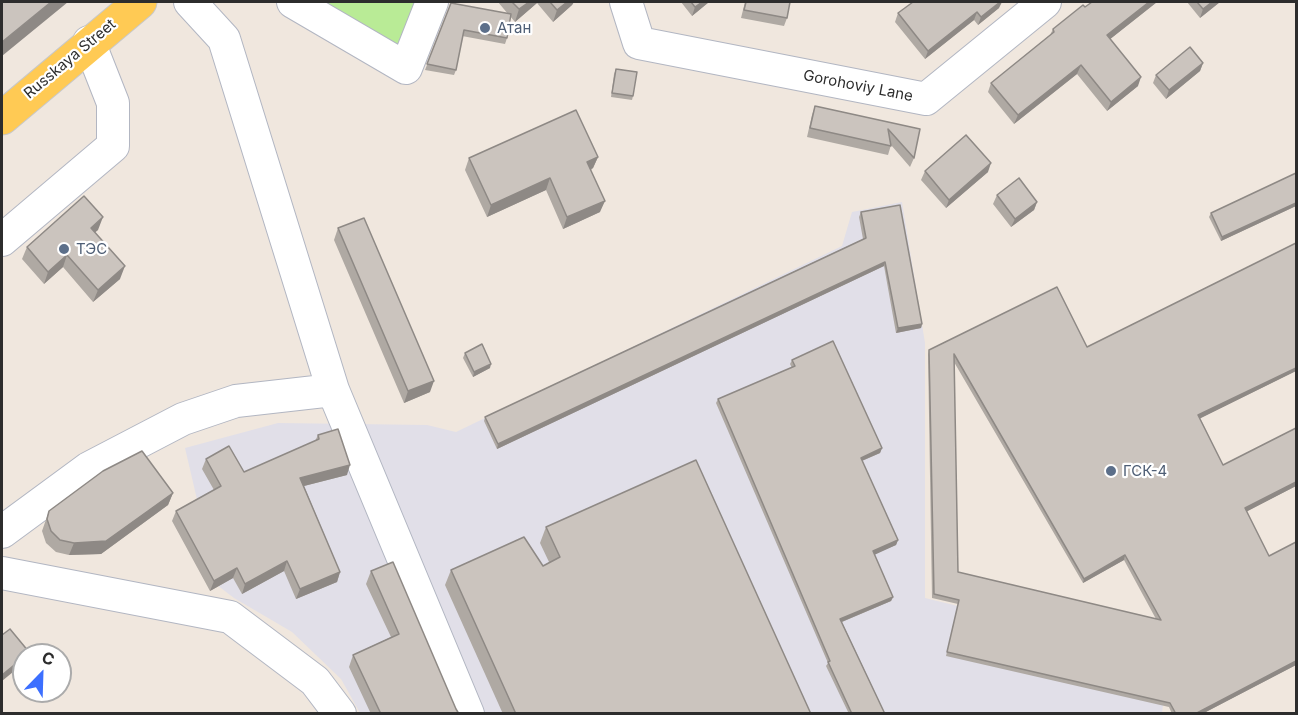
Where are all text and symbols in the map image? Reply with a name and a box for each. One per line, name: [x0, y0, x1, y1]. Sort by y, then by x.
street label: Russkaya Street: [21, 15, 119, 103]
place label: Атан: [497, 19, 531, 37]
marker: Атан: [478, 21, 492, 35]
street label: Gorohoviy Lane: [802, 67, 914, 105]
place label: ТЭС: [76, 240, 107, 258]
marker: ТЭС: [57, 242, 71, 256]
place label: ГСК-4: [1123, 462, 1167, 480]
marker: ГСК-4: [1104, 464, 1118, 478]
north arrow: [12, 643, 72, 703]
text: С: [39, 647, 58, 670]

